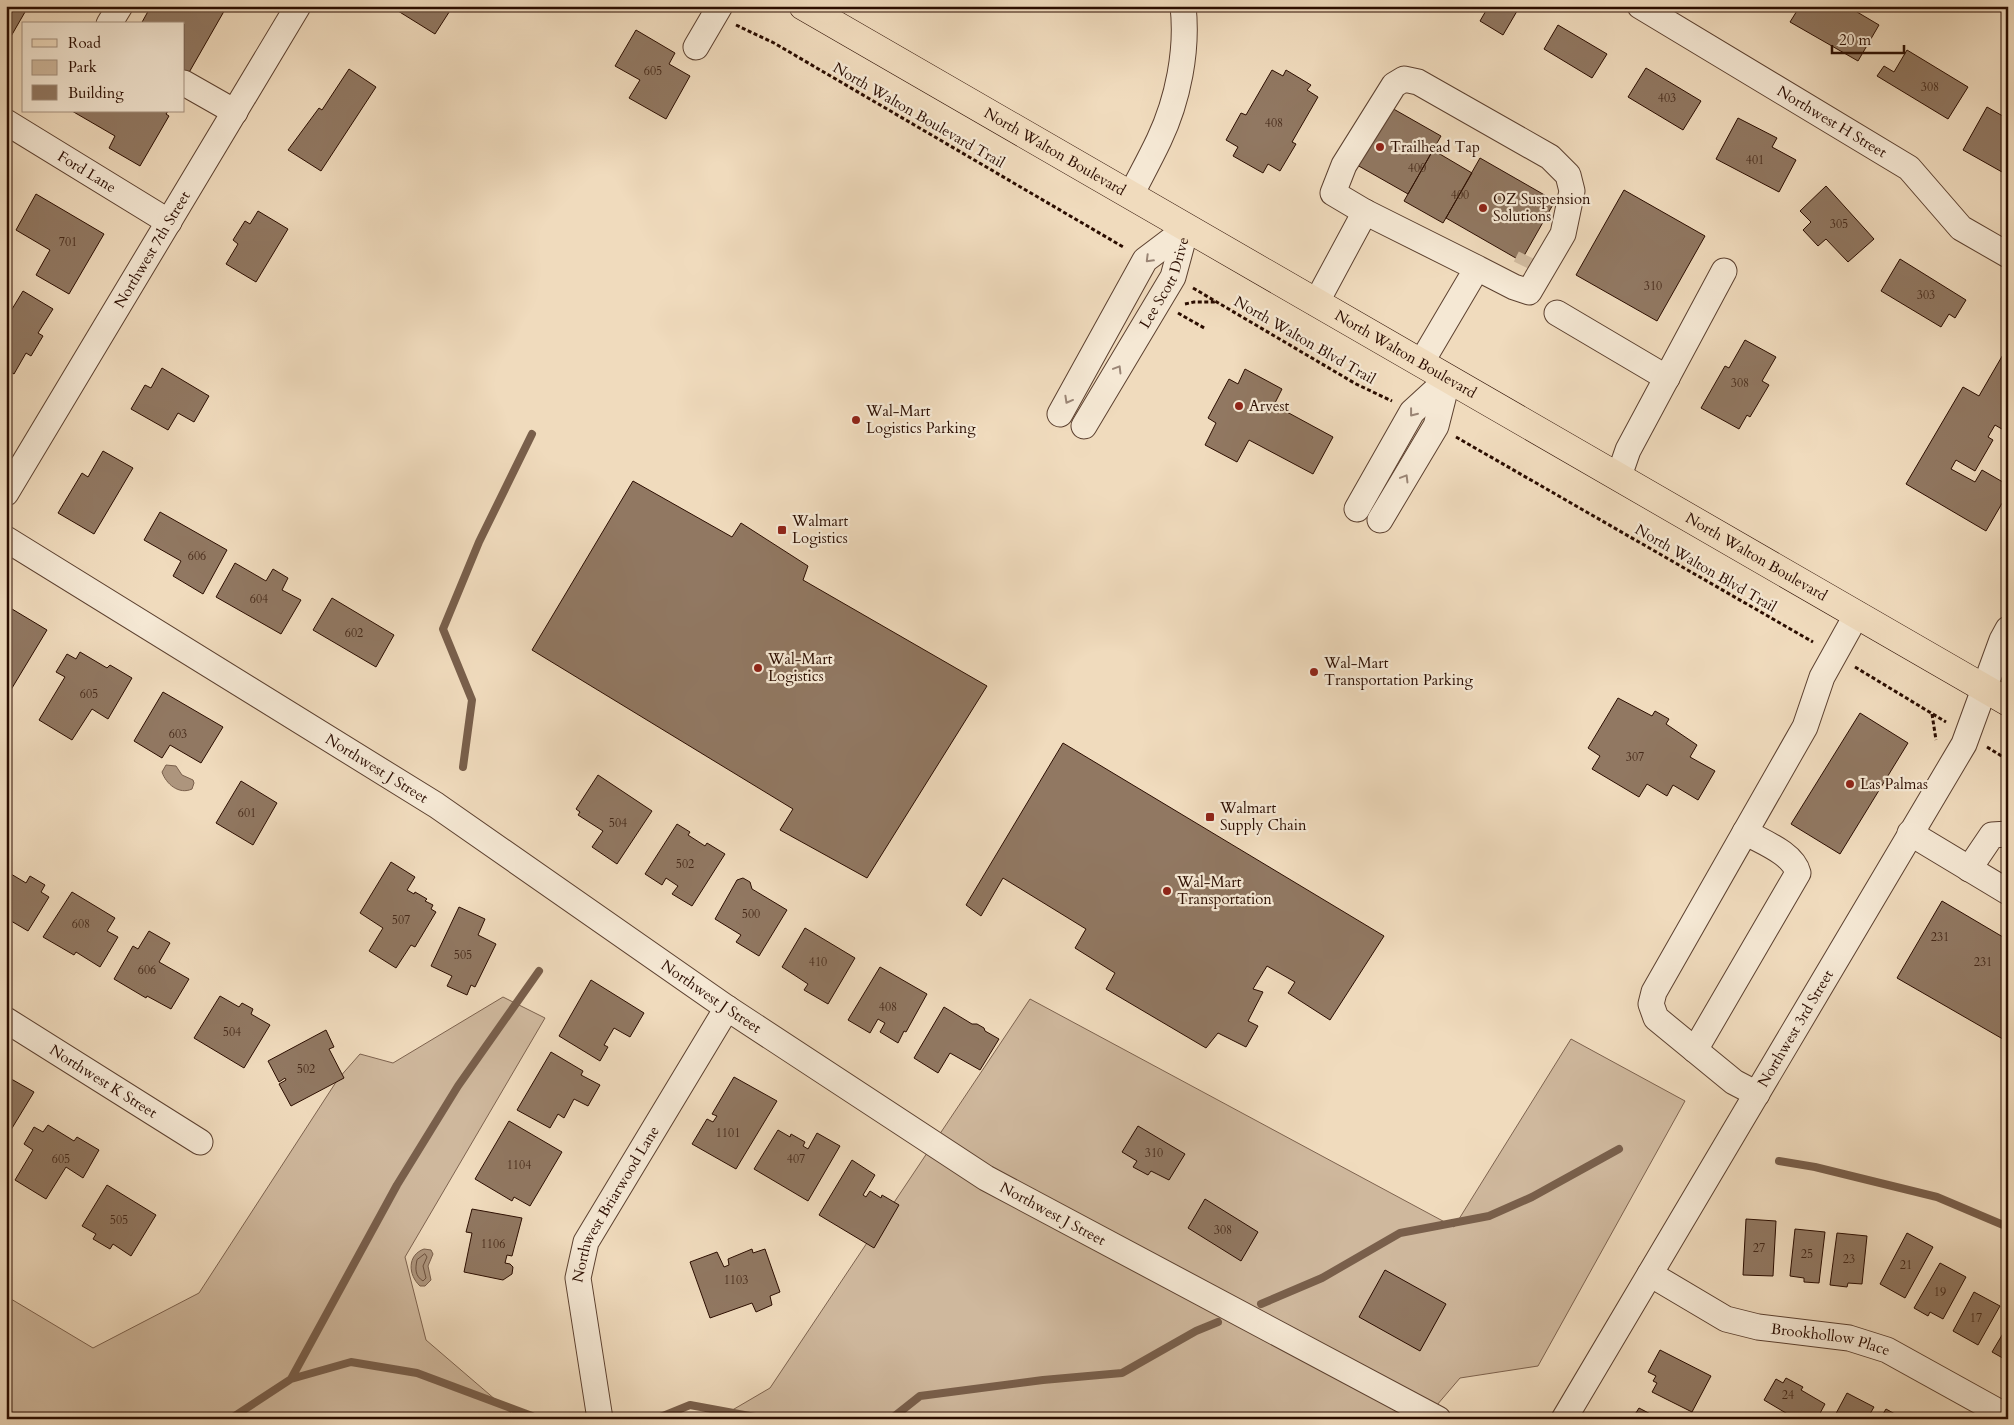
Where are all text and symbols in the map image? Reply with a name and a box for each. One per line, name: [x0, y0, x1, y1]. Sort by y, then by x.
legend: [22, 22, 185, 112]
scale bar: [1832, 22, 1904, 54]
text: 20 m: [1839, 30, 1871, 50]
text: Road: [68, 33, 101, 53]
text: Park: [68, 57, 97, 77]
street label: North Walton Boulevard Trail: [829, 57, 1009, 173]
house number: 605: [644, 63, 662, 79]
house number: 308: [1921, 79, 1939, 95]
street label: Northwest H Street: [1773, 81, 1891, 162]
text: Building: [68, 83, 124, 103]
house number: 403: [1658, 90, 1676, 106]
street label: North Walton Boulevard: [981, 103, 1129, 200]
house number: 408: [1265, 115, 1283, 131]
place label: Trailhead Tap: [1390, 137, 1480, 157]
marker: Trailhead Tap: [1374, 141, 1386, 153]
street label: Ford Lane: [54, 146, 120, 197]
house number: 401: [1746, 152, 1764, 168]
house number: 400: [1408, 160, 1426, 176]
street label: Northwest 7th Street: [109, 187, 195, 312]
house number: 400: [1451, 187, 1469, 203]
place label: OZ Suspension Solutions: [1493, 189, 1591, 226]
marker: OZ Suspension Solutions: [1477, 202, 1489, 214]
house number: 305: [1830, 216, 1848, 232]
house number: 701: [59, 234, 77, 250]
street label: Lee Scott Drive: [1135, 235, 1193, 332]
one-way arrow: [1146, 253, 1155, 262]
house number: 310: [1644, 278, 1662, 294]
house number: 303: [1917, 287, 1935, 303]
street label: North Walton Blvd Trail: [1231, 291, 1380, 389]
street label: North Walton Boulevard: [1331, 305, 1480, 403]
one-way arrow: [1111, 366, 1121, 375]
house number: 308: [1731, 375, 1749, 391]
one-way arrow: [1064, 395, 1074, 404]
place label: Arvest: [1249, 396, 1290, 416]
marker: Arvest: [1233, 400, 1245, 412]
place label: Wal-Mart Logistics Parking: [865, 401, 976, 438]
one-way arrow: [1411, 407, 1419, 416]
marker: Wal-Mart Logistics Parking: [850, 414, 862, 426]
one-way arrow: [1398, 475, 1408, 484]
street label: North Walton Boulevard: [1682, 508, 1831, 605]
place label: Walmart Logistics: [791, 511, 849, 548]
street label: North Walton Blvd Trail: [1632, 519, 1781, 617]
marker: Walmart Logistics: [776, 524, 788, 536]
house number: 606: [188, 548, 206, 564]
house number: 604: [250, 591, 268, 607]
house number: 602: [345, 625, 363, 641]
place label: Wal-Mart Logistics: [767, 649, 833, 686]
place label: Wal-Mart Transportation Parking: [1323, 653, 1473, 690]
marker: Wal-Mart Logistics: [752, 662, 764, 674]
marker: Wal-Mart Transportation Parking: [1308, 666, 1320, 678]
house number: 605: [80, 686, 98, 702]
house number: 603: [169, 726, 187, 742]
street label: Northwest J Street: [322, 729, 432, 808]
house number: 307: [1626, 749, 1644, 765]
place label: Las Palmas: [1860, 774, 1928, 794]
marker: Las Palmas: [1844, 778, 1856, 790]
place label: Walmart Supply Chain: [1219, 798, 1307, 835]
house number: 601: [238, 805, 256, 821]
marker: Walmart Supply Chain: [1204, 811, 1216, 823]
house number: 504: [609, 815, 627, 831]
house number: 502: [676, 856, 694, 872]
place label: Wal-Mart Transportation: [1176, 872, 1272, 909]
marker: Wal-Mart Transportation: [1161, 885, 1173, 897]
house number: 500: [742, 906, 760, 922]
house number: 507: [392, 912, 410, 928]
house number: 608: [72, 916, 90, 932]
house number: 231: [1931, 929, 1949, 945]
house number: 505: [454, 947, 472, 963]
house number: 410: [809, 954, 827, 970]
house number: 231: [1974, 954, 1992, 970]
street label: Northwest J Street: [657, 955, 765, 1038]
house number: 606: [138, 962, 156, 978]
street label: Northwest 3rd Street: [1753, 966, 1838, 1091]
house number: 408: [879, 999, 897, 1015]
house number: 504: [223, 1024, 241, 1040]
street label: Northwest K Street: [46, 1040, 161, 1123]
house number: 502: [297, 1061, 315, 1077]
street label: Northwest Briarwood Lane: [567, 1122, 664, 1284]
house number: 1101: [716, 1125, 740, 1141]
house number: 310: [1145, 1145, 1163, 1161]
house number: 605: [52, 1151, 70, 1167]
house number: 407: [787, 1151, 805, 1167]
house number: 1104: [507, 1157, 531, 1173]
street label: Northwest J Street: [996, 1177, 1110, 1250]
house number: 505: [110, 1212, 128, 1228]
house number: 308: [1214, 1222, 1232, 1238]
house number: 1106: [481, 1236, 505, 1252]
house number: 27: [1753, 1240, 1765, 1256]
house number: 25: [1801, 1246, 1813, 1262]
house number: 23: [1843, 1251, 1855, 1267]
house number: 21: [1900, 1257, 1912, 1273]
house number: 1103: [724, 1272, 748, 1288]
house number: 19: [1934, 1284, 1946, 1300]
house number: 17: [1970, 1310, 1982, 1326]
street label: Brookhollow Place: [1770, 1319, 1893, 1360]
house number: 24: [1782, 1387, 1794, 1403]

